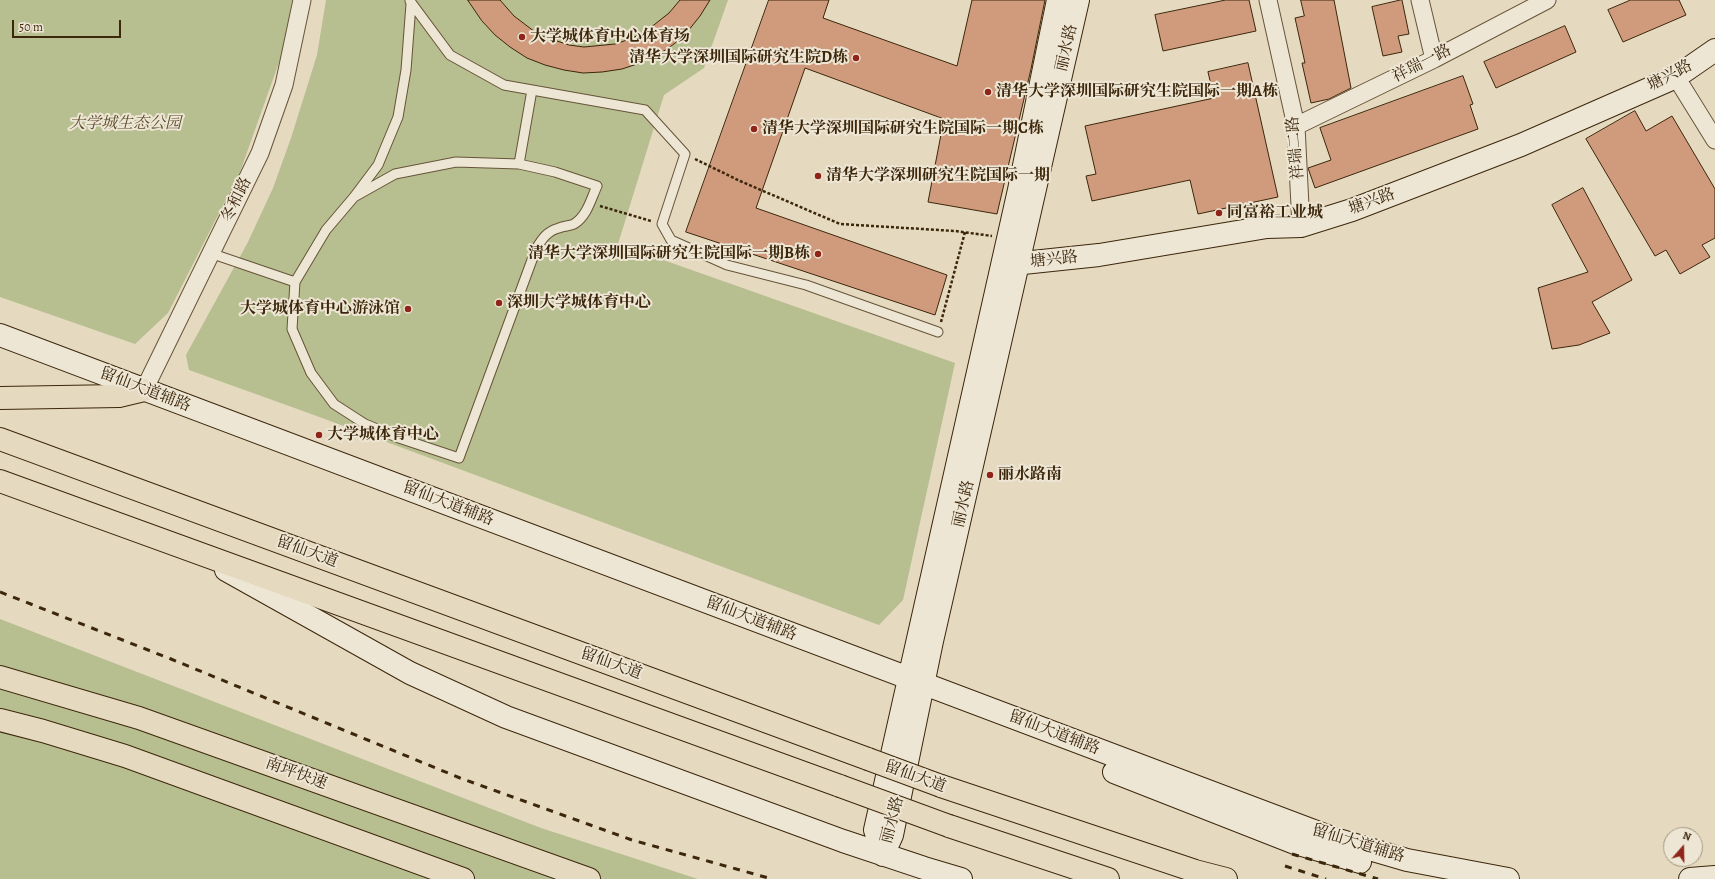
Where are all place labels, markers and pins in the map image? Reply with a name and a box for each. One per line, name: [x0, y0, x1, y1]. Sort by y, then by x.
place label: 大学城体育中心体育场: [530, 27, 690, 47]
marker: 大学城体育中心体育场: [517, 32, 527, 42]
place label: 清华大学深圳国际研究生院D栋: [629, 48, 848, 68]
marker: 清华大学深圳国际研究生院D栋: [851, 53, 861, 63]
place label: 清华大学深圳国际研究生院国际一期A栋: [996, 82, 1278, 102]
marker: 清华大学深圳国际研究生院国际一期A栋: [983, 87, 993, 97]
place label: 清华大学深圳国际研究生院国际一期C栋: [762, 119, 1044, 139]
marker: 清华大学深圳国际研究生院国际一期C栋: [749, 124, 759, 134]
place label: 清华大学深圳研究生院国际一期: [826, 166, 1050, 186]
marker: 清华大学深圳研究生院国际一期: [813, 171, 823, 181]
place label: 同富裕工业城: [1227, 203, 1323, 223]
marker: 同富裕工业城: [1214, 208, 1224, 218]
place label: 清华大学深圳国际研究生院国际一期B栋: [528, 244, 810, 264]
marker: 清华大学深圳国际研究生院国际一期B栋: [813, 249, 823, 259]
place label: 深圳大学城体育中心: [507, 293, 651, 313]
marker: 深圳大学城体育中心: [494, 298, 504, 308]
place label: 大学城体育中心游泳馆: [240, 299, 400, 319]
marker: 大学城体育中心游泳馆: [403, 304, 413, 314]
place label: 大学城体育中心: [327, 425, 439, 445]
marker: 大学城体育中心: [314, 430, 324, 440]
place label: 丽水路南: [998, 465, 1062, 485]
marker: 丽水路南: [985, 470, 995, 480]

